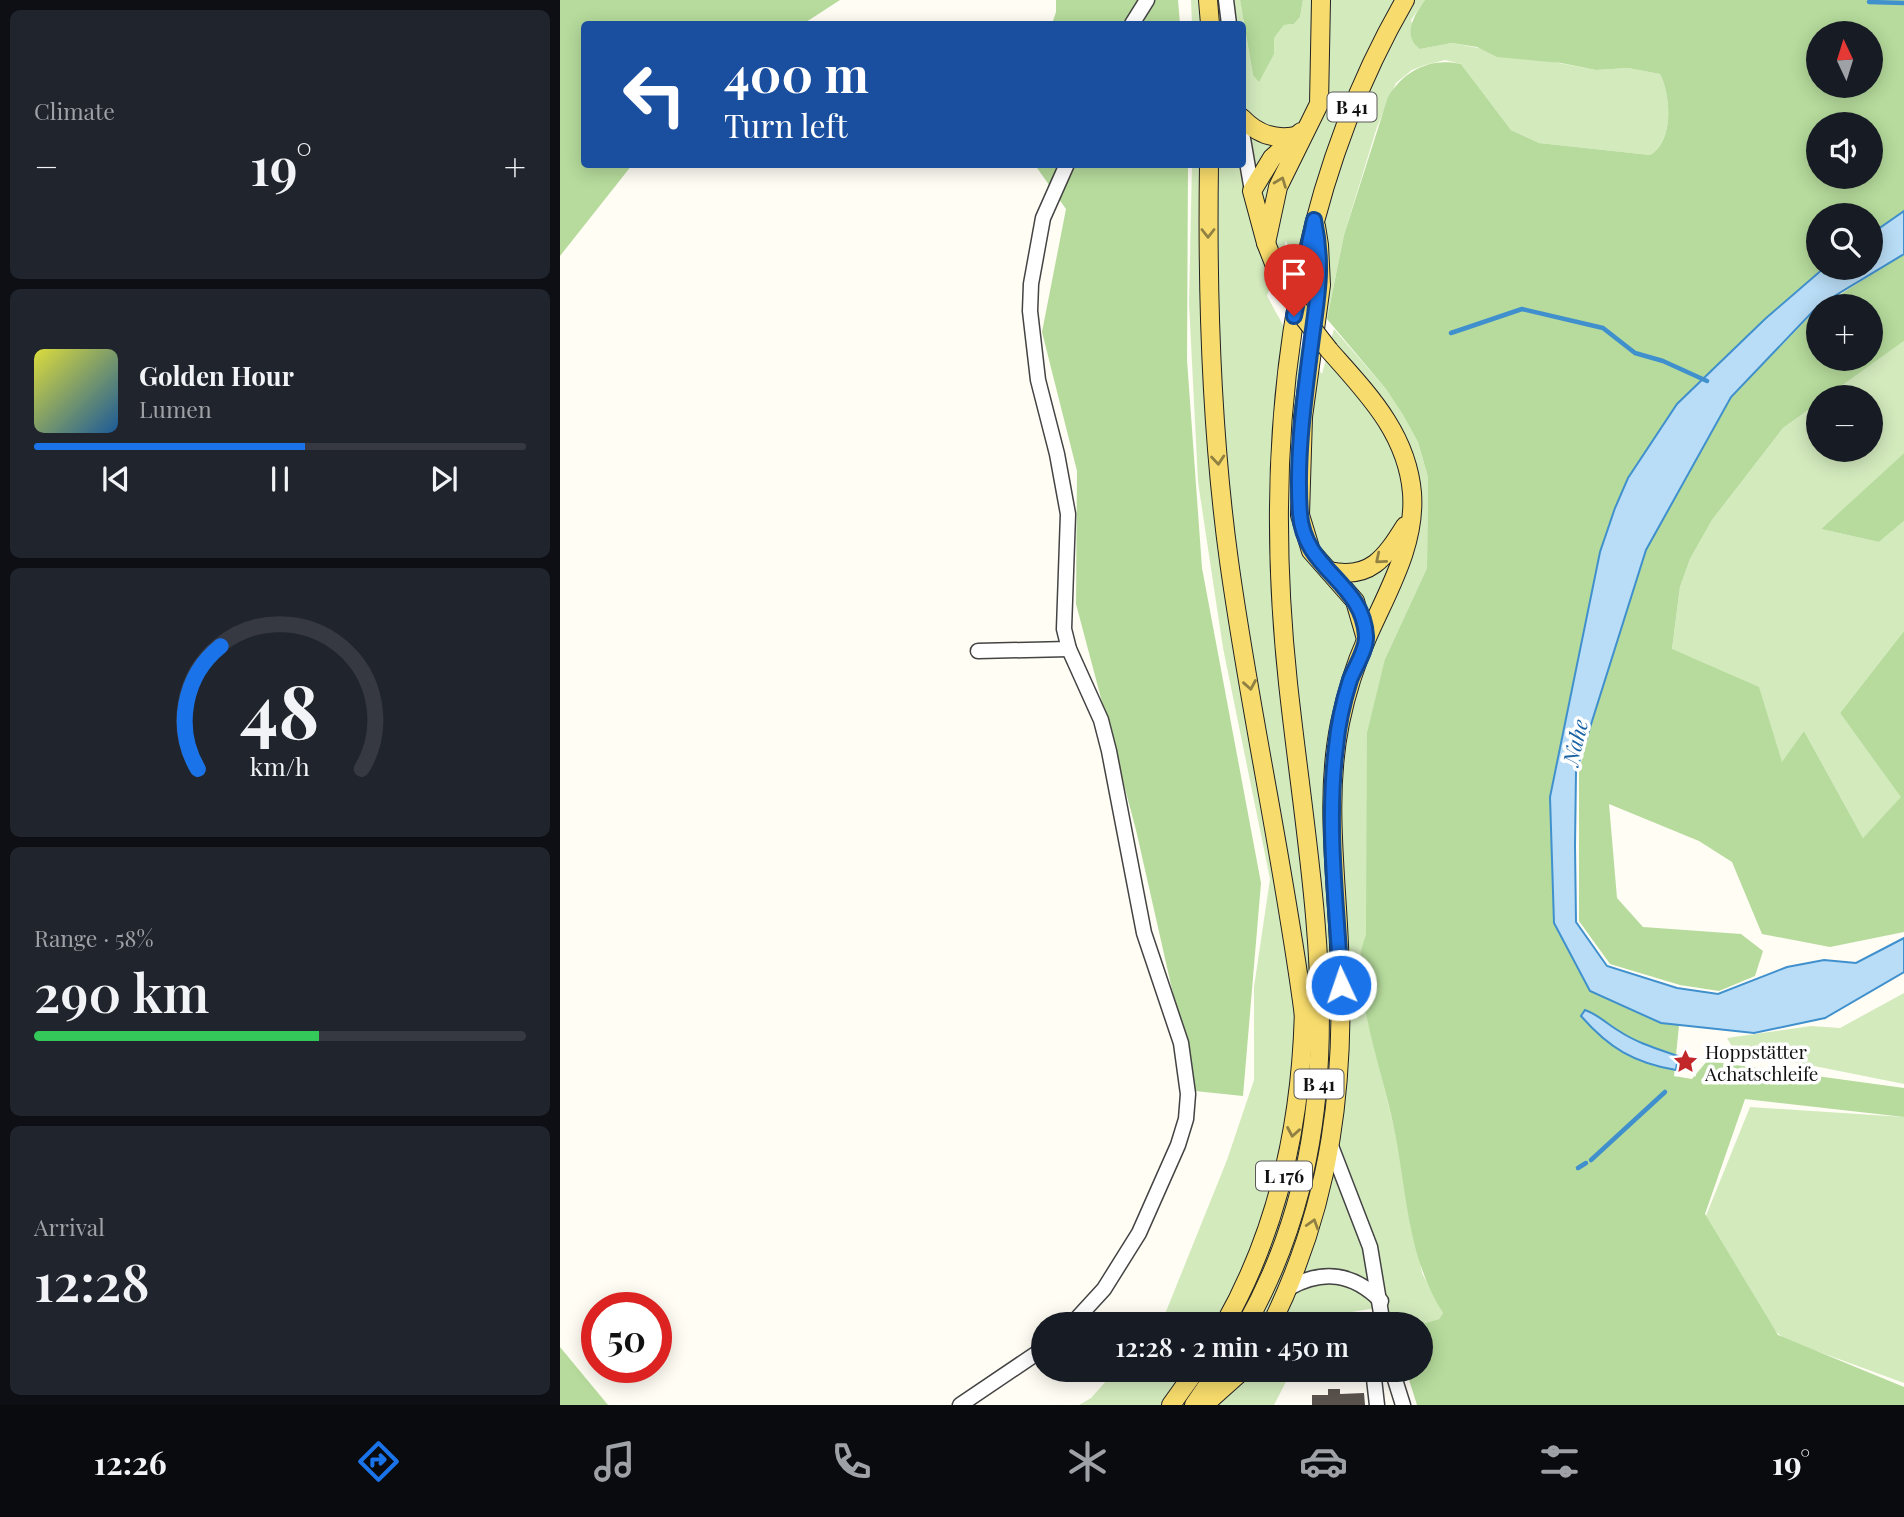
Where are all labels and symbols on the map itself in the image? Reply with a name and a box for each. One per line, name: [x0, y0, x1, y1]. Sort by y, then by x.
north arrow: [1806, 21, 1883, 98]
road number: B 41: [1328, 92, 1376, 122]
one-way arrow: [1273, 176, 1287, 188]
one-way arrow: [1201, 227, 1216, 238]
pin: [1264, 244, 1324, 316]
one-way arrow: [1210, 455, 1225, 466]
one-way arrow: [1375, 551, 1388, 563]
one-way arrow: [1242, 679, 1257, 691]
water label: Nahe: [1554, 716, 1593, 770]
position arrow: [1304, 948, 1378, 1022]
place label: Hoppstätter Achatschleife: [1704, 1038, 1819, 1086]
place icon: Hoppstätter Achatschleife: [1671, 1048, 1699, 1076]
road number: B 41: [1294, 1070, 1344, 1098]
one-way arrow: [1286, 1126, 1301, 1138]
road number: L 176: [1256, 1162, 1312, 1190]
one-way arrow: [1304, 1218, 1319, 1230]
speed limit sign: 50: [581, 1292, 672, 1383]

